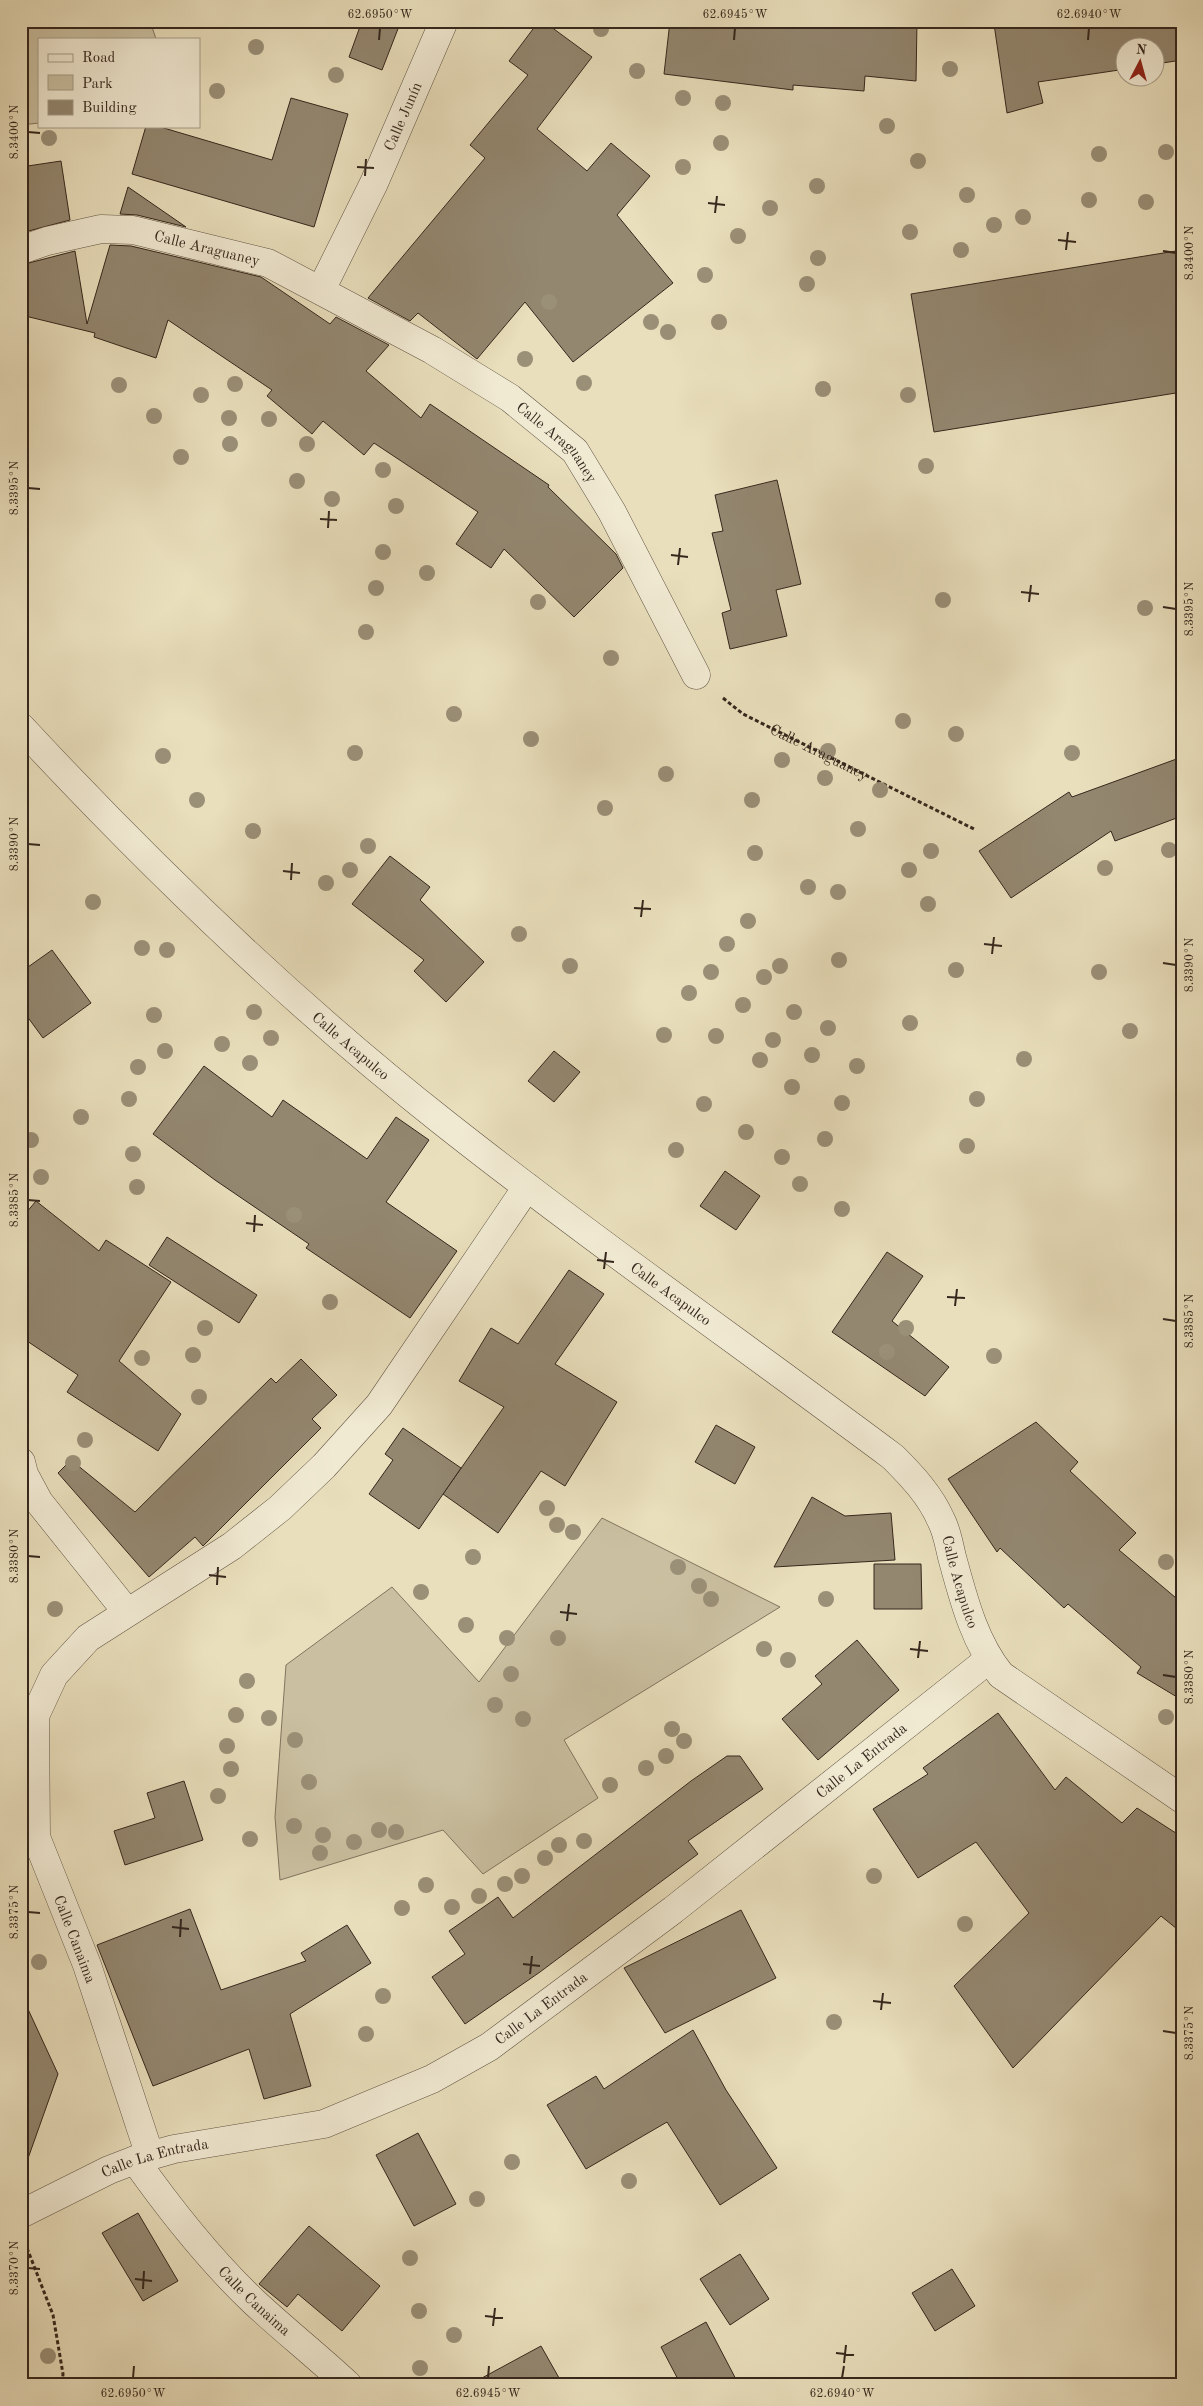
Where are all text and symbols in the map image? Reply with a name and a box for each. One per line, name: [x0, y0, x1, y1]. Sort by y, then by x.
text: 62.6950°W: [348, 8, 413, 21]
text: 62.6945°W: [703, 8, 768, 21]
text: 62.6940°W: [1057, 9, 1122, 21]
legend: [38, 38, 200, 128]
north arrow: [1116, 38, 1166, 88]
text: N: [1135, 43, 1148, 58]
text: Road: [82, 51, 116, 66]
text: Park: [82, 77, 113, 92]
street label: Calle Junín: [383, 80, 426, 153]
text: Building: [82, 101, 137, 116]
text: 8.3400°N: [9, 105, 21, 159]
text: 8.3400°N: [1184, 226, 1196, 280]
street label: Calle Araguaney: [152, 229, 261, 270]
street label: Calle Araguaney: [513, 400, 598, 486]
text: 8.3395°N: [8, 461, 21, 515]
text: 8.3395°N: [1183, 582, 1196, 636]
street label: Calle Araguaney: [767, 723, 871, 784]
text: 8.3390°N: [9, 817, 21, 871]
text: 8.3390°N: [1184, 938, 1196, 992]
street label: Calle Acapulco: [308, 1010, 391, 1084]
text: 8.3385°N: [8, 1173, 21, 1227]
street label: Calle Acapulco: [627, 1261, 713, 1329]
text: 8.3385°N: [1183, 1294, 1196, 1348]
text: 8.3380°N: [9, 1529, 21, 1583]
street label: Calle Acapulco: [938, 1534, 980, 1631]
text: 8.3380°N: [1184, 1650, 1196, 1704]
street label: Calle La Entrada: [814, 1721, 911, 1802]
text: 8.3375°N: [8, 1885, 21, 1939]
street label: Calle Canaima: [50, 1893, 97, 1986]
street label: Calle La Entrada: [493, 1970, 591, 2049]
text: 8.3375°N: [1183, 2006, 1196, 2060]
street label: Calle La Entrada: [99, 2137, 210, 2182]
text: 8.3370°N: [9, 2241, 21, 2295]
street label: Calle Canaima: [214, 2264, 293, 2340]
text: 62.6950°W: [101, 2387, 166, 2400]
text: 62.6945°W: [456, 2387, 521, 2400]
text: 62.6940°W: [810, 2388, 875, 2400]

